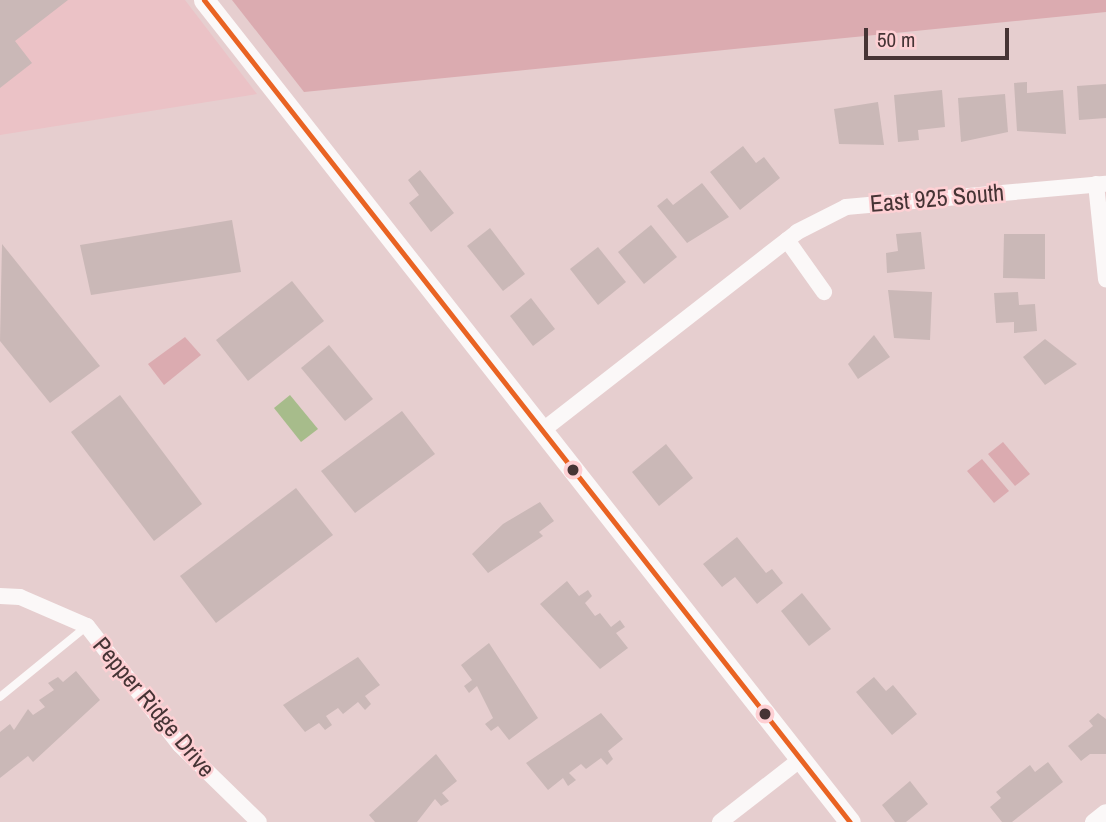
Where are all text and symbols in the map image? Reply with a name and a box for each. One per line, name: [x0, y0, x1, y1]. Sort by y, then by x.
scale bar: [868, 14, 1013, 58]
text: 50 m: [877, 25, 915, 54]
street label: East 925 South: [869, 178, 1005, 218]
unlabelled marker: [566, 463, 580, 477]
street label: Pepper Ridge Drive: [87, 631, 221, 783]
unlabelled marker: [758, 707, 772, 721]

